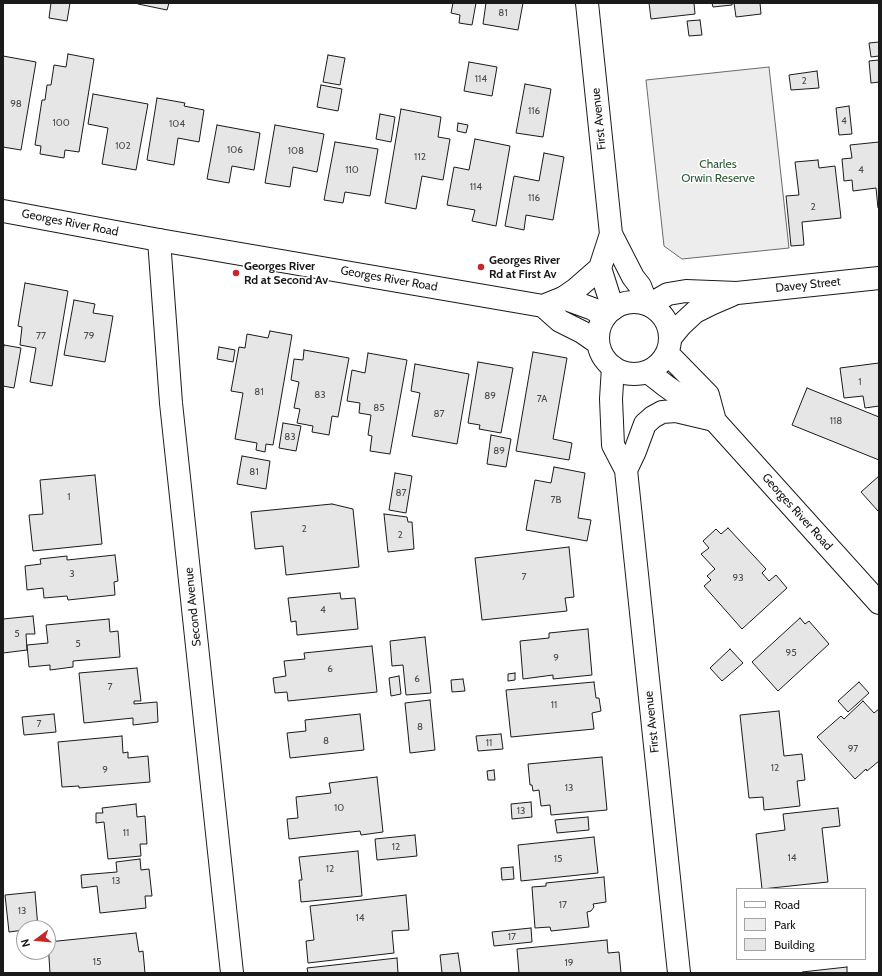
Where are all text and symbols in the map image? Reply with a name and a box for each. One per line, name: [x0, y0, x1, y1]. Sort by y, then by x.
house number: 81: [498, 7, 508, 19]
house number: 114: [475, 73, 487, 85]
house number: 2: [801, 75, 807, 87]
street label: First Avenue: [589, 87, 609, 151]
house number: 98: [10, 98, 22, 110]
house number: 116: [528, 105, 540, 117]
house number: 4: [841, 115, 847, 127]
house number: 100: [52, 117, 70, 129]
house number: 104: [169, 118, 185, 130]
house number: 102: [115, 140, 131, 152]
house number: 106: [227, 144, 243, 156]
house number: 108: [288, 145, 304, 157]
house number: 112: [414, 151, 426, 163]
park label: Charles Orwin Reserve: [681, 157, 755, 185]
house number: 110: [345, 164, 359, 176]
house number: 4: [858, 164, 864, 176]
house number: 114: [470, 181, 482, 193]
house number: 116: [528, 192, 540, 204]
house number: 2: [810, 201, 816, 213]
street label: Georges River Road: [20, 207, 120, 239]
place label: Georges River Rd at First Av: [489, 253, 560, 281]
place label: Georges River Rd at Second Av: [244, 259, 328, 287]
marker: Georges River Rd at First Av: [476, 262, 486, 272]
street label: Georges River Road: [339, 263, 439, 295]
marker: Georges River Rd at Second Av: [231, 268, 241, 278]
street label: Davey Street: [775, 274, 841, 296]
house number: 77: [36, 330, 46, 342]
house number: 79: [84, 330, 94, 342]
house number: 1: [858, 376, 862, 388]
house number: 81: [254, 386, 264, 398]
house number: 83: [314, 389, 326, 401]
house number: 89: [484, 390, 496, 402]
house number: 7A: [537, 393, 547, 405]
house number: 85: [373, 402, 385, 414]
house number: 87: [433, 408, 445, 420]
house number: 118: [830, 415, 842, 427]
house number: 83: [284, 431, 296, 443]
house number: 89: [493, 445, 505, 457]
house number: 81: [249, 466, 259, 478]
street label: Georges River Road: [759, 471, 835, 553]
house number: 87: [395, 487, 407, 499]
house number: 1: [67, 491, 71, 503]
house number: 7B: [551, 494, 561, 506]
house number: 2: [301, 523, 307, 535]
house number: 2: [397, 529, 403, 541]
street label: Second Avenue: [182, 567, 204, 647]
house number: 3: [69, 568, 75, 580]
house number: 7: [521, 571, 527, 583]
house number: 93: [732, 572, 744, 584]
house number: 4: [320, 604, 326, 616]
house number: 5: [14, 628, 20, 640]
house number: 5: [75, 638, 81, 650]
house number: 95: [785, 647, 797, 659]
house number: 9: [553, 652, 559, 664]
house number: 6: [327, 663, 333, 675]
house number: 6: [414, 673, 420, 685]
house number: 7: [107, 681, 113, 693]
street label: First Avenue: [642, 690, 662, 754]
house number: 11: [551, 699, 557, 711]
house number: 7: [36, 718, 42, 730]
house number: 8: [417, 721, 423, 733]
house number: 8: [323, 735, 329, 747]
house number: 11: [486, 737, 492, 749]
house number: 97: [848, 743, 858, 755]
house number: 12: [771, 762, 779, 774]
house number: 9: [102, 764, 108, 776]
house number: 13: [565, 782, 573, 794]
house number: 10: [334, 802, 344, 814]
house number: 13: [517, 805, 525, 817]
house number: 11: [123, 827, 129, 839]
house number: 12: [392, 841, 400, 853]
house number: 14: [787, 852, 797, 864]
house number: 15: [554, 853, 562, 865]
house number: 12: [326, 863, 334, 875]
house number: 13: [112, 875, 120, 887]
legend: [736, 888, 866, 960]
text: Road: [774, 897, 800, 912]
house number: 17: [559, 899, 567, 911]
house number: 13: [18, 905, 26, 917]
house number: 14: [355, 912, 365, 924]
text: Park: [774, 917, 796, 932]
north arrow: [16, 920, 56, 960]
house number: 17: [508, 931, 516, 943]
text: N: [18, 937, 33, 949]
text: Building: [774, 937, 815, 952]
house number: 15: [93, 956, 101, 968]
house number: 19: [565, 957, 573, 969]

